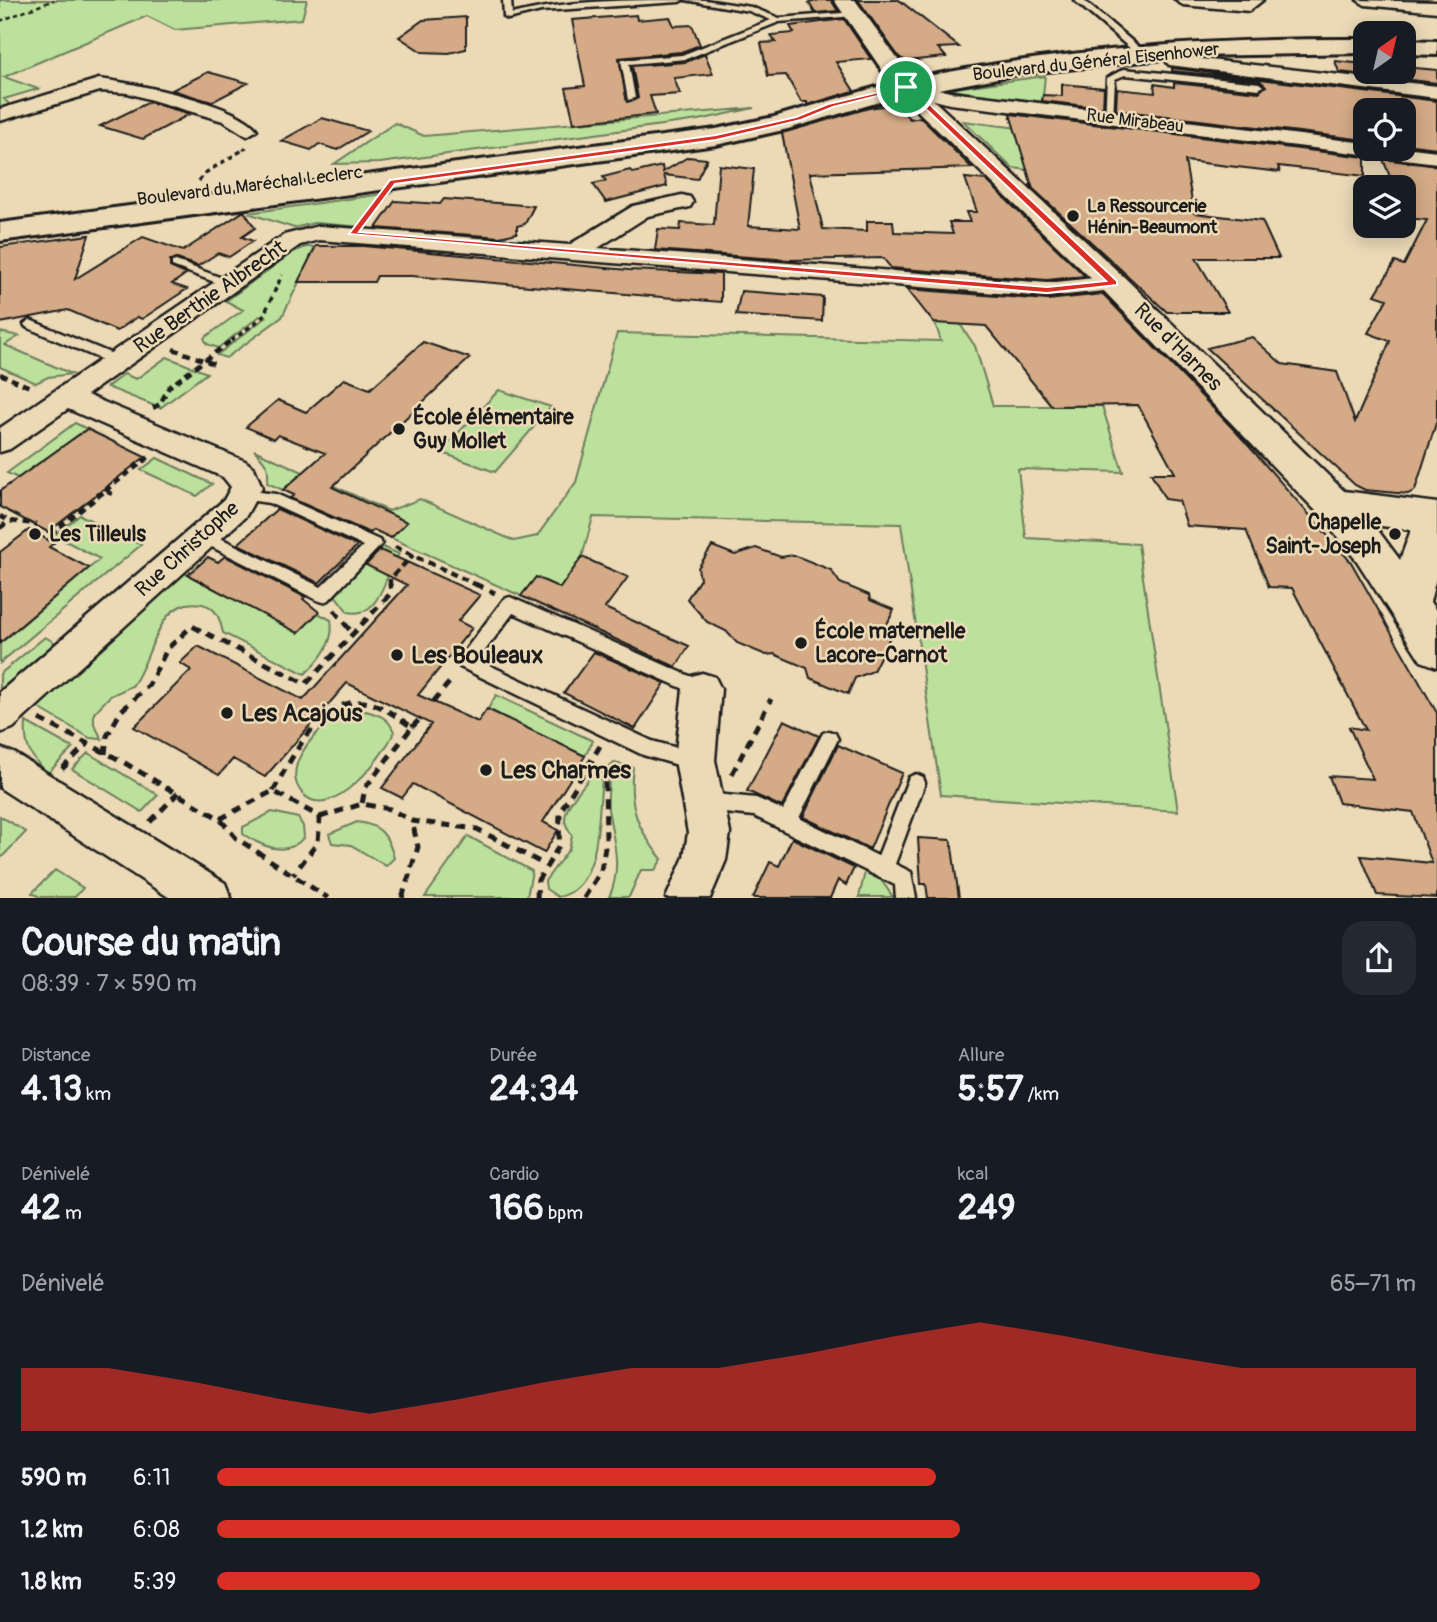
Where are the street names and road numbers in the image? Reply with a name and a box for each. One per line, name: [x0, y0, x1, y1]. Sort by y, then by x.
street label: Boulevard du Général Eisenhower: [971, 38, 1221, 86]
street label: Rue Mirabeau: [1085, 104, 1185, 138]
street label: Boulevard du Maréchal Leclerc: [136, 161, 364, 211]
street label: Rue Berthie Albrecht: [129, 234, 292, 360]
street label: Rue d'Harnes: [1128, 297, 1228, 397]
street label: Rue Christophe: [129, 495, 245, 603]

